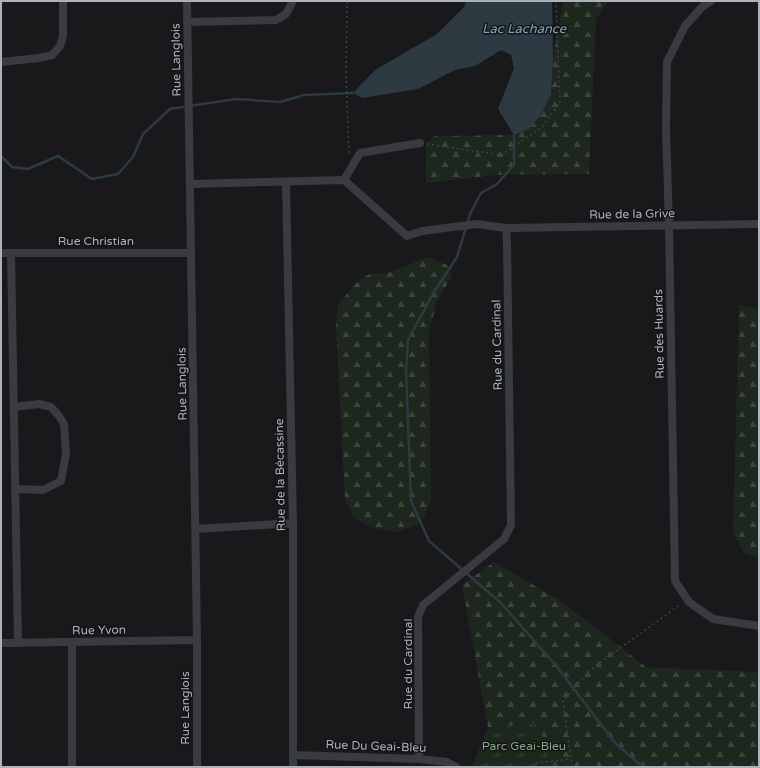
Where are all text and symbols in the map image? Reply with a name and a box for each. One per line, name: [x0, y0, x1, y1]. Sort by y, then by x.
water label: Lac Lachance: [482, 21, 567, 37]
street label: Rue Langlois: [168, 23, 184, 97]
street label: Rue de la Grive: [589, 206, 675, 222]
street label: Rue Christian: [58, 234, 134, 248]
street label: Rue des Huards: [651, 289, 667, 379]
street label: Rue du Cardinal: [489, 299, 505, 391]
street label: Rue Langlois: [174, 347, 190, 421]
street label: Rue de la Bécassine: [272, 418, 288, 532]
street label: Rue du Cardinal: [401, 619, 415, 709]
street label: Rue Yvon: [72, 623, 126, 637]
street label: Rue Langlois: [178, 671, 192, 745]
street label: Rue Du Geai-Bleu: [325, 737, 427, 755]
park label: Parc Geai-Bleu: [482, 739, 566, 753]

